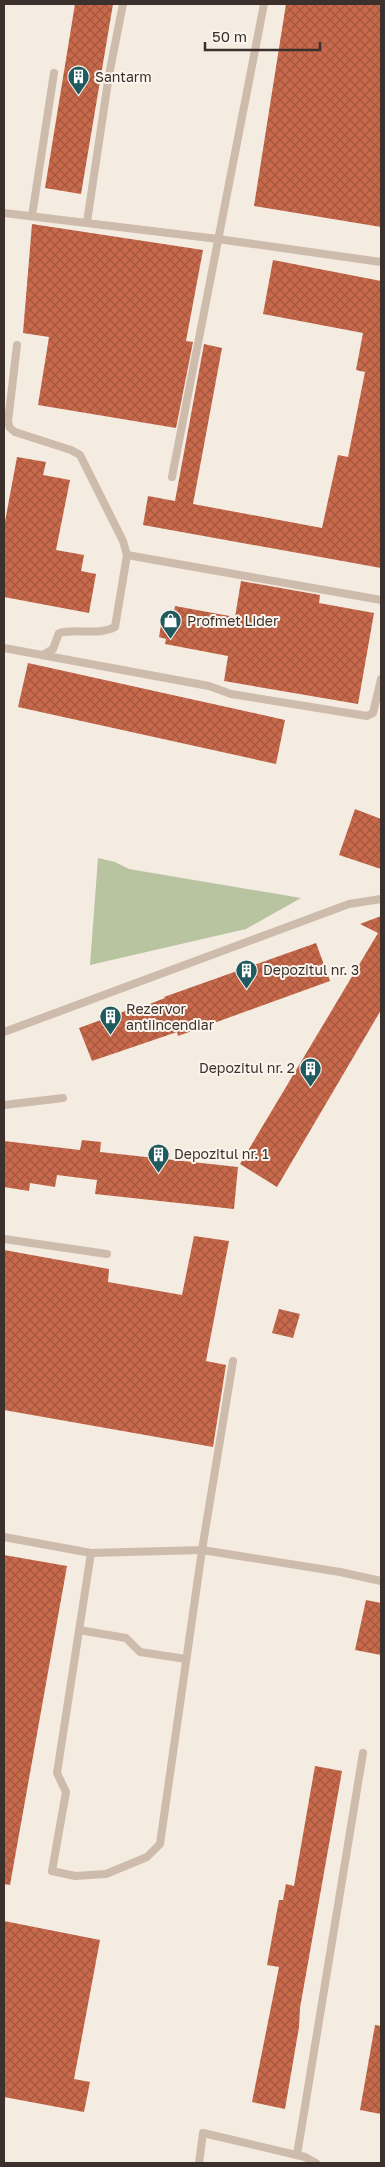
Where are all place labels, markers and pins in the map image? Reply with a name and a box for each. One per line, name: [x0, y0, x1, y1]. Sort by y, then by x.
building icon: Santarm: [67, 65, 91, 96]
place label: Santarm: [95, 68, 152, 85]
shop icon: Profmet Lider: [159, 609, 183, 640]
place label: Profmet Lider: [187, 612, 279, 629]
building icon: Depozitul nr. 3: [235, 958, 259, 989]
place label: Depozitul nr. 3: [263, 961, 359, 978]
place label: Rezervor antiincendiar: [126, 1000, 215, 1033]
building icon: Rezervor antiincendiar: [98, 1005, 122, 1036]
building icon: Depozitul nr. 2: [299, 1056, 323, 1087]
place label: Depozitul nr. 2: [199, 1059, 295, 1076]
building icon: Depozitul nr. 1: [146, 1142, 170, 1173]
place label: Depozitul nr. 1: [174, 1145, 269, 1162]

